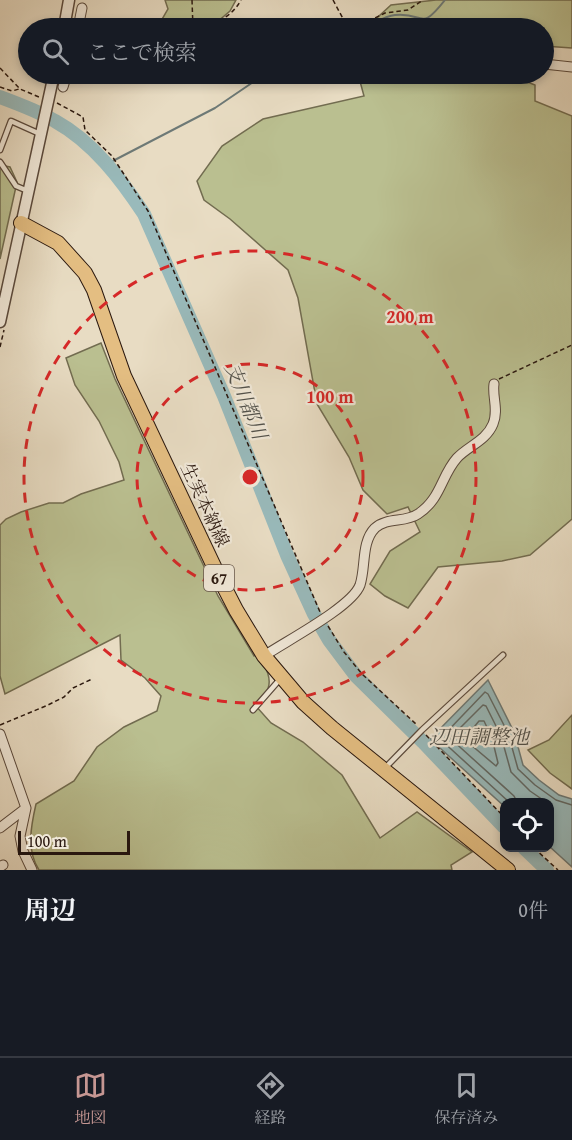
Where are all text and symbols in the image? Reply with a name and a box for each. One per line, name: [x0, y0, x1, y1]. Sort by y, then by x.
search box: [18, 18, 554, 84]
icon: search: [39, 35, 72, 68]
text: ここで検索: [87, 36, 197, 68]
text: 200 m: [386, 303, 434, 330]
water label: 支川都川: [218, 358, 276, 445]
text: 100 m: [306, 383, 354, 410]
street label: 生実本納線: [174, 458, 237, 551]
centre of rings: [240, 467, 260, 487]
road number: 67: [204, 565, 234, 591]
water label: 辺田調整池: [429, 722, 531, 751]
map controls: [500, 798, 554, 852]
button: locate: [500, 798, 554, 852]
scale bar: [18, 828, 130, 856]
text: 100 m: [27, 829, 67, 853]
text: 周辺: [24, 890, 76, 929]
text: 0件: [518, 895, 548, 924]
tab: 地図: [74, 1069, 107, 1129]
tab: 経路: [254, 1069, 287, 1129]
tab: 保存済み: [434, 1069, 498, 1129]

